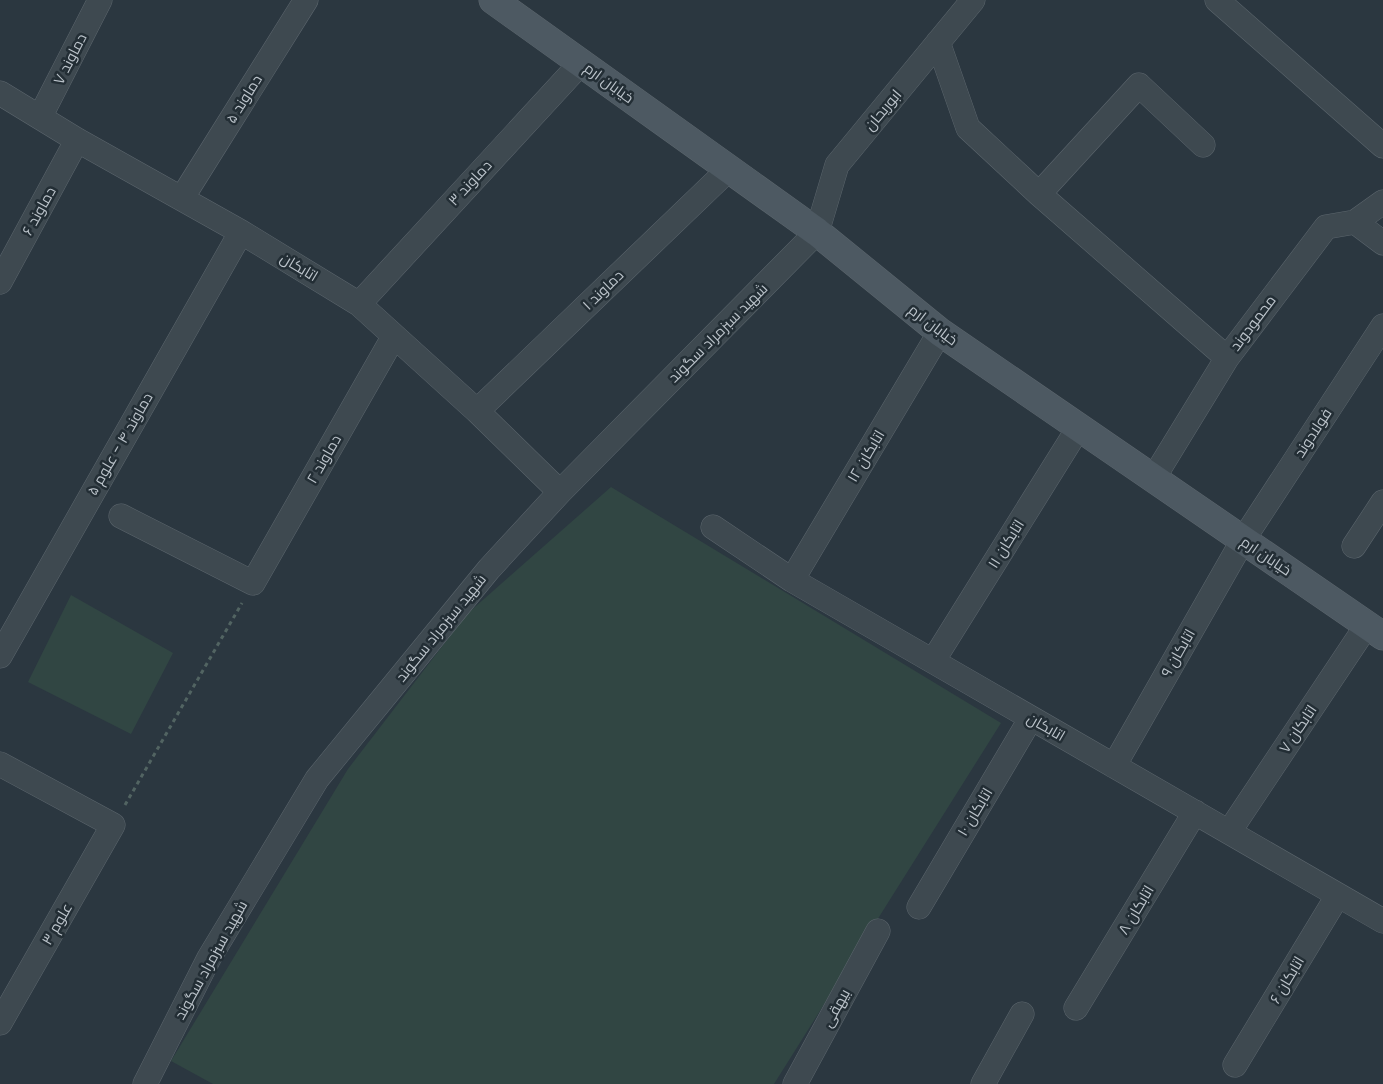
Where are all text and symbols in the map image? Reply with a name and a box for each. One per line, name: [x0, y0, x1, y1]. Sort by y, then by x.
street label: دماوند ۷: [48, 30, 91, 88]
street label: خیابان ارم: [580, 57, 639, 108]
street label: دماوند ۵: [220, 70, 267, 127]
street label: ابوریحان: [859, 84, 906, 135]
street label: دماوند ۳: [443, 155, 496, 210]
street label: دماوند ۶: [17, 183, 61, 239]
street label: اتابکان: [276, 247, 322, 286]
street label: دماوند ۱: [577, 265, 628, 315]
street label: شهید سبزمراد سگوند: [663, 278, 772, 387]
street label: محمودوند: [1225, 290, 1281, 355]
street label: خیابان ارم: [904, 299, 962, 350]
street label: دماوند ۴ - علوم ۵: [82, 388, 158, 499]
street label: فولادوند: [1289, 404, 1336, 461]
street label: اتابکان ۱۲: [842, 426, 889, 486]
street label: دماوند ۲: [301, 430, 346, 487]
street label: اتابکان ۱۱: [982, 515, 1029, 572]
street label: خیابان ارم: [1237, 531, 1296, 580]
street label: شهید سبزمراد سگوند: [391, 569, 491, 686]
street label: اتابکان ۹: [1155, 625, 1200, 681]
street label: اتابکان ۷: [1274, 700, 1321, 757]
street label: اتابکان: [1023, 707, 1069, 746]
street label: اتابکان ۱۰: [952, 784, 997, 840]
street label: اتابکان ۸: [1113, 881, 1159, 938]
street label: شهید سبزمراد سگوند: [169, 896, 252, 1023]
street label: علوم ۳: [36, 899, 77, 949]
street label: اتابکان ۶: [1264, 952, 1309, 1007]
street label: بیهقی: [816, 985, 855, 1031]

